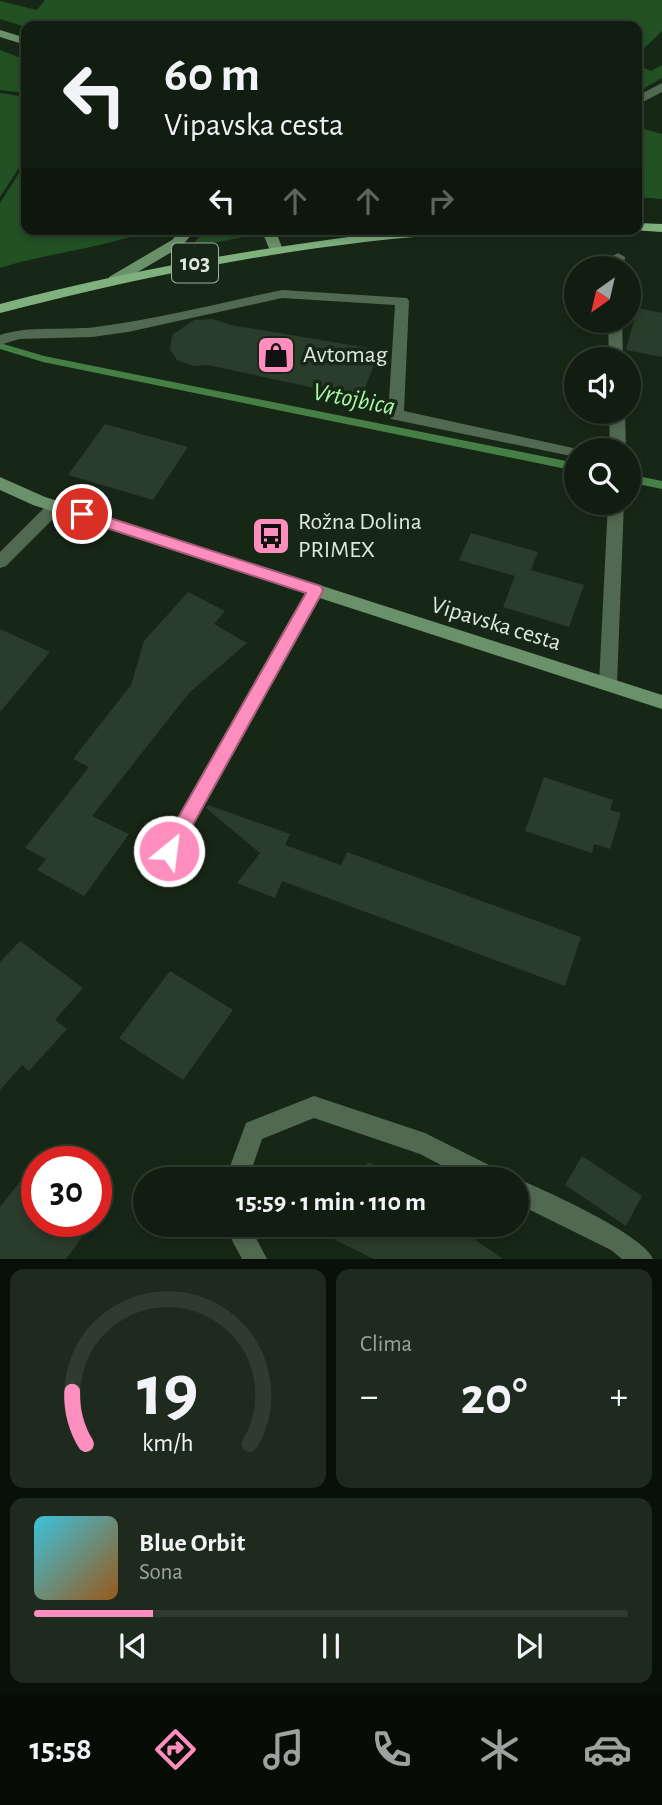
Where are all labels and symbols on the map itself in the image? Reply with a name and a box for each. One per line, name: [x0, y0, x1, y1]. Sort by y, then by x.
road number: 103: [172, 244, 218, 282]
north arrow: [564, 256, 640, 332]
shop icon: Avtomag: [255, 334, 297, 376]
place label: Avtomag: [303, 343, 388, 367]
water label: Vrtojbica: [311, 378, 397, 420]
pin: [52, 484, 112, 544]
place label: Rožna Dolina PRIMEX: [298, 510, 422, 562]
bus stop icon: Rožna Dolina PRIMEX: [250, 515, 292, 557]
street label: Vipavska cesta: [428, 593, 564, 655]
position arrow: [132, 814, 206, 888]
speed limit sign: 30: [21, 1146, 112, 1237]

